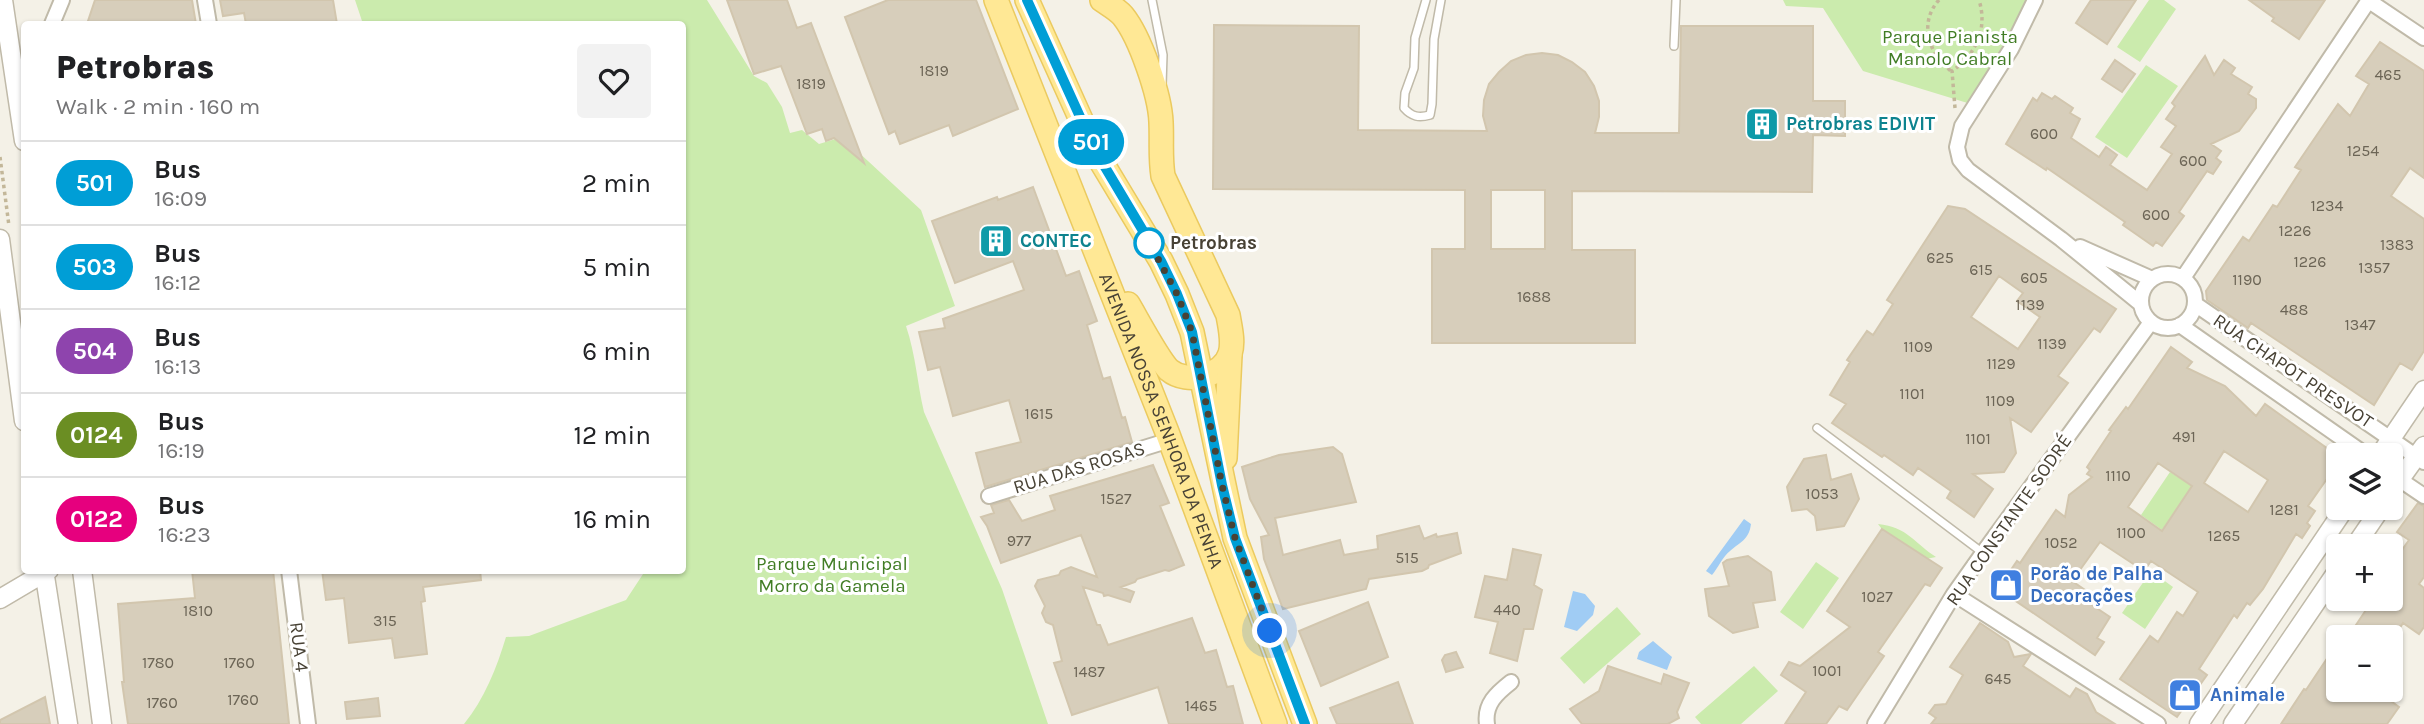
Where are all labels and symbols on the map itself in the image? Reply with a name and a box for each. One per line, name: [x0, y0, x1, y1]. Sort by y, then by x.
park label: Parque Pianista Manolo Cabral: [1882, 26, 2018, 70]
house number: 1819: [919, 61, 949, 80]
house number: 465: [2374, 65, 2402, 84]
house number: 1819: [796, 74, 826, 93]
building icon: Petrobras EDIVIT: [1743, 105, 1781, 143]
place label: Petrobras EDIVIT: [1786, 113, 1935, 135]
line badge: 501: [1051, 119, 1131, 165]
house number: 600: [2030, 124, 2058, 143]
house number: 1254: [2347, 141, 2379, 160]
house number: 600: [2179, 151, 2207, 170]
house number: 1234: [2311, 196, 2344, 215]
house number: 600: [2142, 205, 2170, 224]
house number: 1226: [2279, 221, 2312, 240]
building icon: CONTEC: [977, 222, 1015, 260]
marker: Petrobras: [1134, 228, 1164, 258]
place label: CONTEC: [1020, 230, 1092, 252]
place label: Petrobras: [1170, 232, 1257, 254]
house number: 1383: [2380, 235, 2414, 254]
house number: 625: [1926, 248, 1954, 267]
house number: 1226: [2294, 252, 2327, 271]
house number: 1357: [2358, 258, 2390, 277]
house number: 615: [1969, 260, 1993, 279]
house number: 605: [2020, 268, 2048, 287]
street label: AVENIDA NOSSA SENHORA DA PENHA: [1094, 270, 1228, 572]
house number: 1190: [2232, 270, 2262, 289]
house number: 1688: [1517, 287, 1551, 306]
house number: 1139: [2015, 295, 2045, 314]
house number: 488: [2280, 300, 2308, 319]
street label: RUA CHAPOT PRESVOT: [2209, 309, 2378, 433]
house number: 1347: [2344, 315, 2376, 334]
house number: 1139: [2037, 334, 2067, 353]
house number: 1109: [1903, 337, 1933, 356]
house number: 1129: [1986, 354, 2016, 373]
house number: 1101: [1899, 384, 1925, 403]
house number: 1109: [1985, 391, 2015, 410]
house number: 1615: [1025, 404, 1053, 423]
house number: 491: [2172, 427, 2196, 446]
house number: 1101: [1965, 429, 1991, 448]
street label: RUA CONSTANTE SODRÉ: [1941, 430, 2076, 610]
street label: RUA DAS ROSAS: [1010, 437, 1148, 499]
house number: 1110: [2105, 466, 2131, 485]
house number: 1053: [1805, 484, 1839, 503]
house number: 1527: [1100, 489, 1132, 508]
house number: 1281: [2269, 500, 2299, 519]
house number: 1100: [2116, 523, 2146, 542]
house number: 1265: [2208, 526, 2240, 545]
house number: 977: [1007, 531, 1032, 550]
house number: 1052: [2044, 533, 2078, 552]
house number: 515: [1395, 548, 1419, 567]
park label: Parque Municipal Morro da Gamela: [756, 553, 908, 597]
place label: Porão de Palha Decorações: [2030, 563, 2163, 607]
shop icon: Porão de Palha Decorações: [1987, 566, 2025, 604]
house number: 1027: [1861, 587, 1893, 606]
house number: 440: [1493, 600, 1521, 619]
house number: 1810: [183, 601, 213, 620]
house number: 315: [373, 611, 397, 630]
your location: [1252, 613, 1287, 648]
street label: RUA 4: [285, 621, 313, 674]
house number: 1780: [142, 653, 174, 672]
house number: 1760: [223, 653, 255, 672]
house number: 1001: [1812, 661, 1842, 680]
house number: 1487: [1073, 662, 1105, 681]
house number: 645: [1984, 669, 2012, 688]
shop icon: Animale: [2166, 676, 2204, 714]
place label: Animale: [2210, 684, 2285, 706]
house number: 1760: [227, 690, 259, 709]
house number: 1760: [146, 693, 178, 712]
house number: 1465: [1185, 696, 1217, 715]

